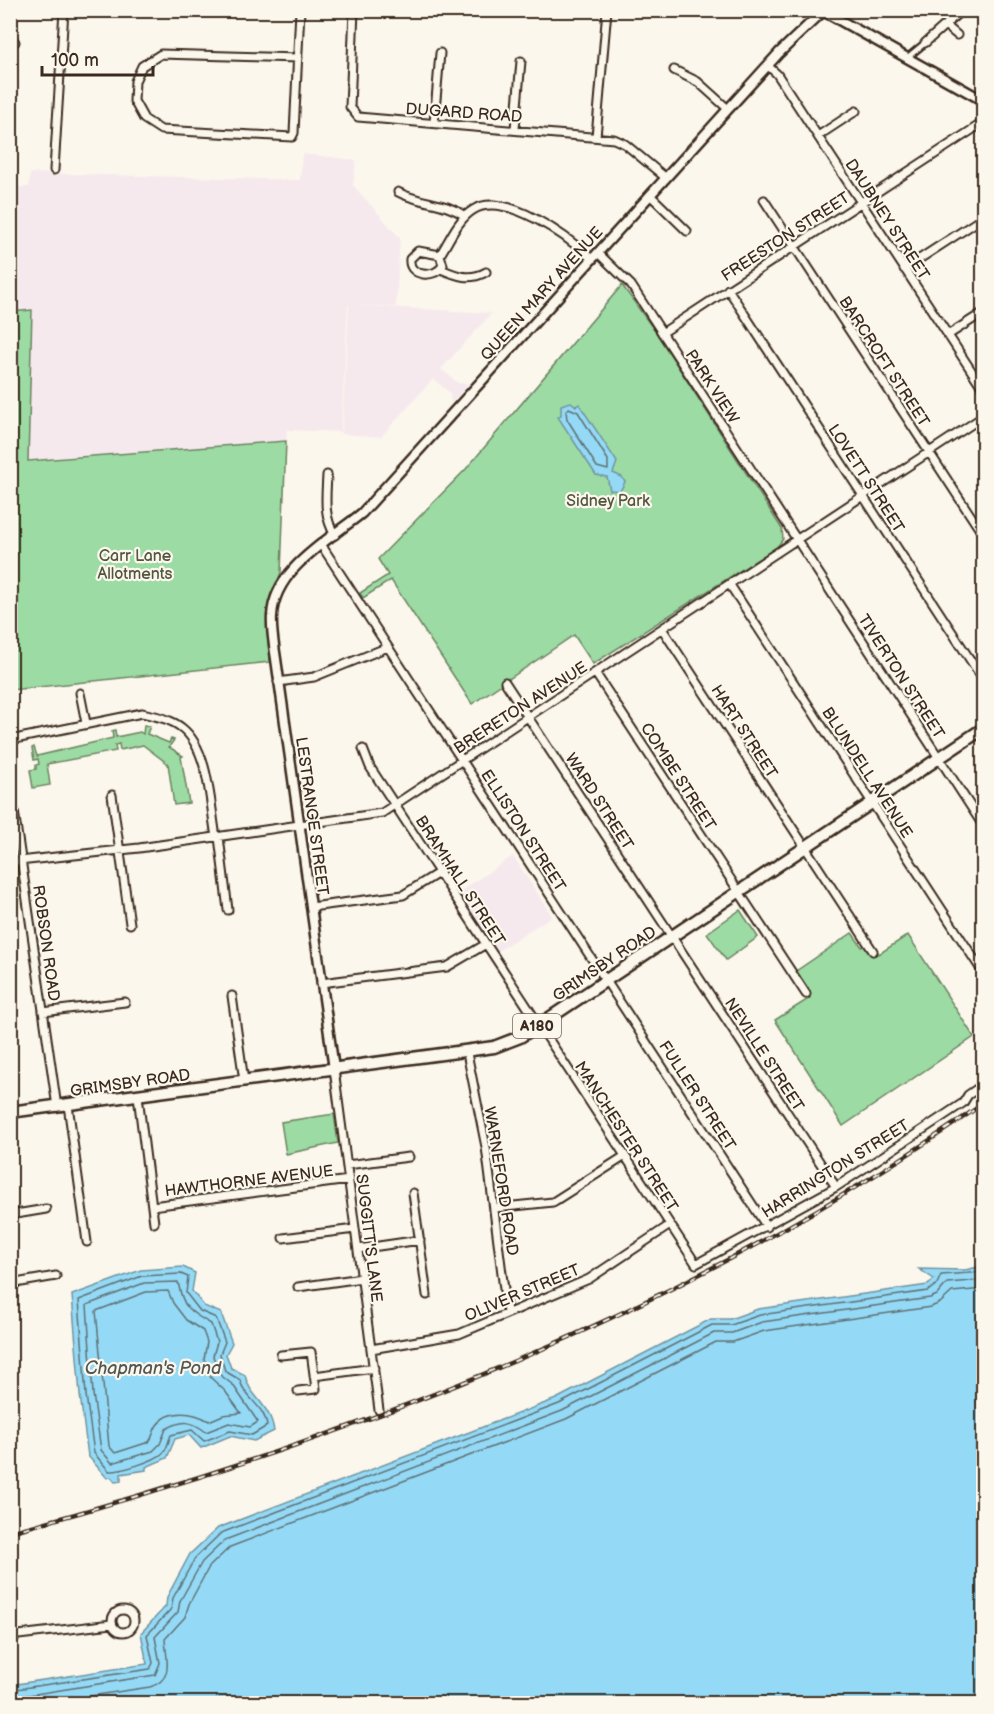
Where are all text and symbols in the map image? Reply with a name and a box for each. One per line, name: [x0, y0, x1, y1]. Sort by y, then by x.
scale bar: [42, 39, 153, 77]
text: 100 m: [51, 50, 99, 71]
street label: DUGARD ROAD: [405, 100, 523, 127]
street label: DAUBNEY STREET: [841, 156, 933, 284]
street label: FREESTON STREET: [718, 188, 854, 286]
street label: QUEEN MARY AVENUE: [477, 223, 607, 365]
street label: BARCROFT STREET: [835, 293, 933, 431]
street label: PARK VIEW: [681, 346, 743, 428]
street label: LOVETT STREET: [824, 421, 908, 537]
park label: Sidney Park: [566, 492, 650, 511]
park label: Carr Lane Allotments: [97, 547, 173, 584]
street label: TIVERTON STREET: [853, 611, 948, 743]
street label: BRERETON AVENUE: [451, 658, 591, 758]
street label: HART STREET: [706, 682, 781, 782]
street label: BLUNDELL AVENUE: [817, 704, 916, 842]
street label: COMBE STREET: [636, 720, 720, 834]
street label: LESTRANGE STREET: [291, 736, 332, 897]
street label: WARD STREET: [560, 750, 637, 854]
street label: ELLISTON STREET: [476, 766, 569, 896]
street label: BRAMHALL STREET: [411, 812, 509, 950]
street label: ROBSON ROAD: [28, 884, 63, 1003]
street label: GRIMSBY ROAD: [549, 923, 660, 1006]
street label: NEVILLE STREET: [720, 995, 808, 1115]
road number: A180: [513, 1014, 561, 1038]
street label: FULLER STREET: [654, 1038, 739, 1154]
street label: MANCHESTER STREET: [570, 1058, 682, 1216]
street label: GRIMSBY ROAD: [69, 1066, 191, 1101]
street label: WARNEFORD ROAD: [479, 1105, 522, 1257]
street label: HARRINGTON STREET: [758, 1116, 913, 1223]
street label: HAWTHORNE AVENUE: [164, 1162, 335, 1201]
street label: SUGGITT'S LANE: [351, 1173, 386, 1303]
street label: OLIVER STREET: [462, 1260, 583, 1326]
water label: Chapman's Pond: [85, 1358, 222, 1379]

